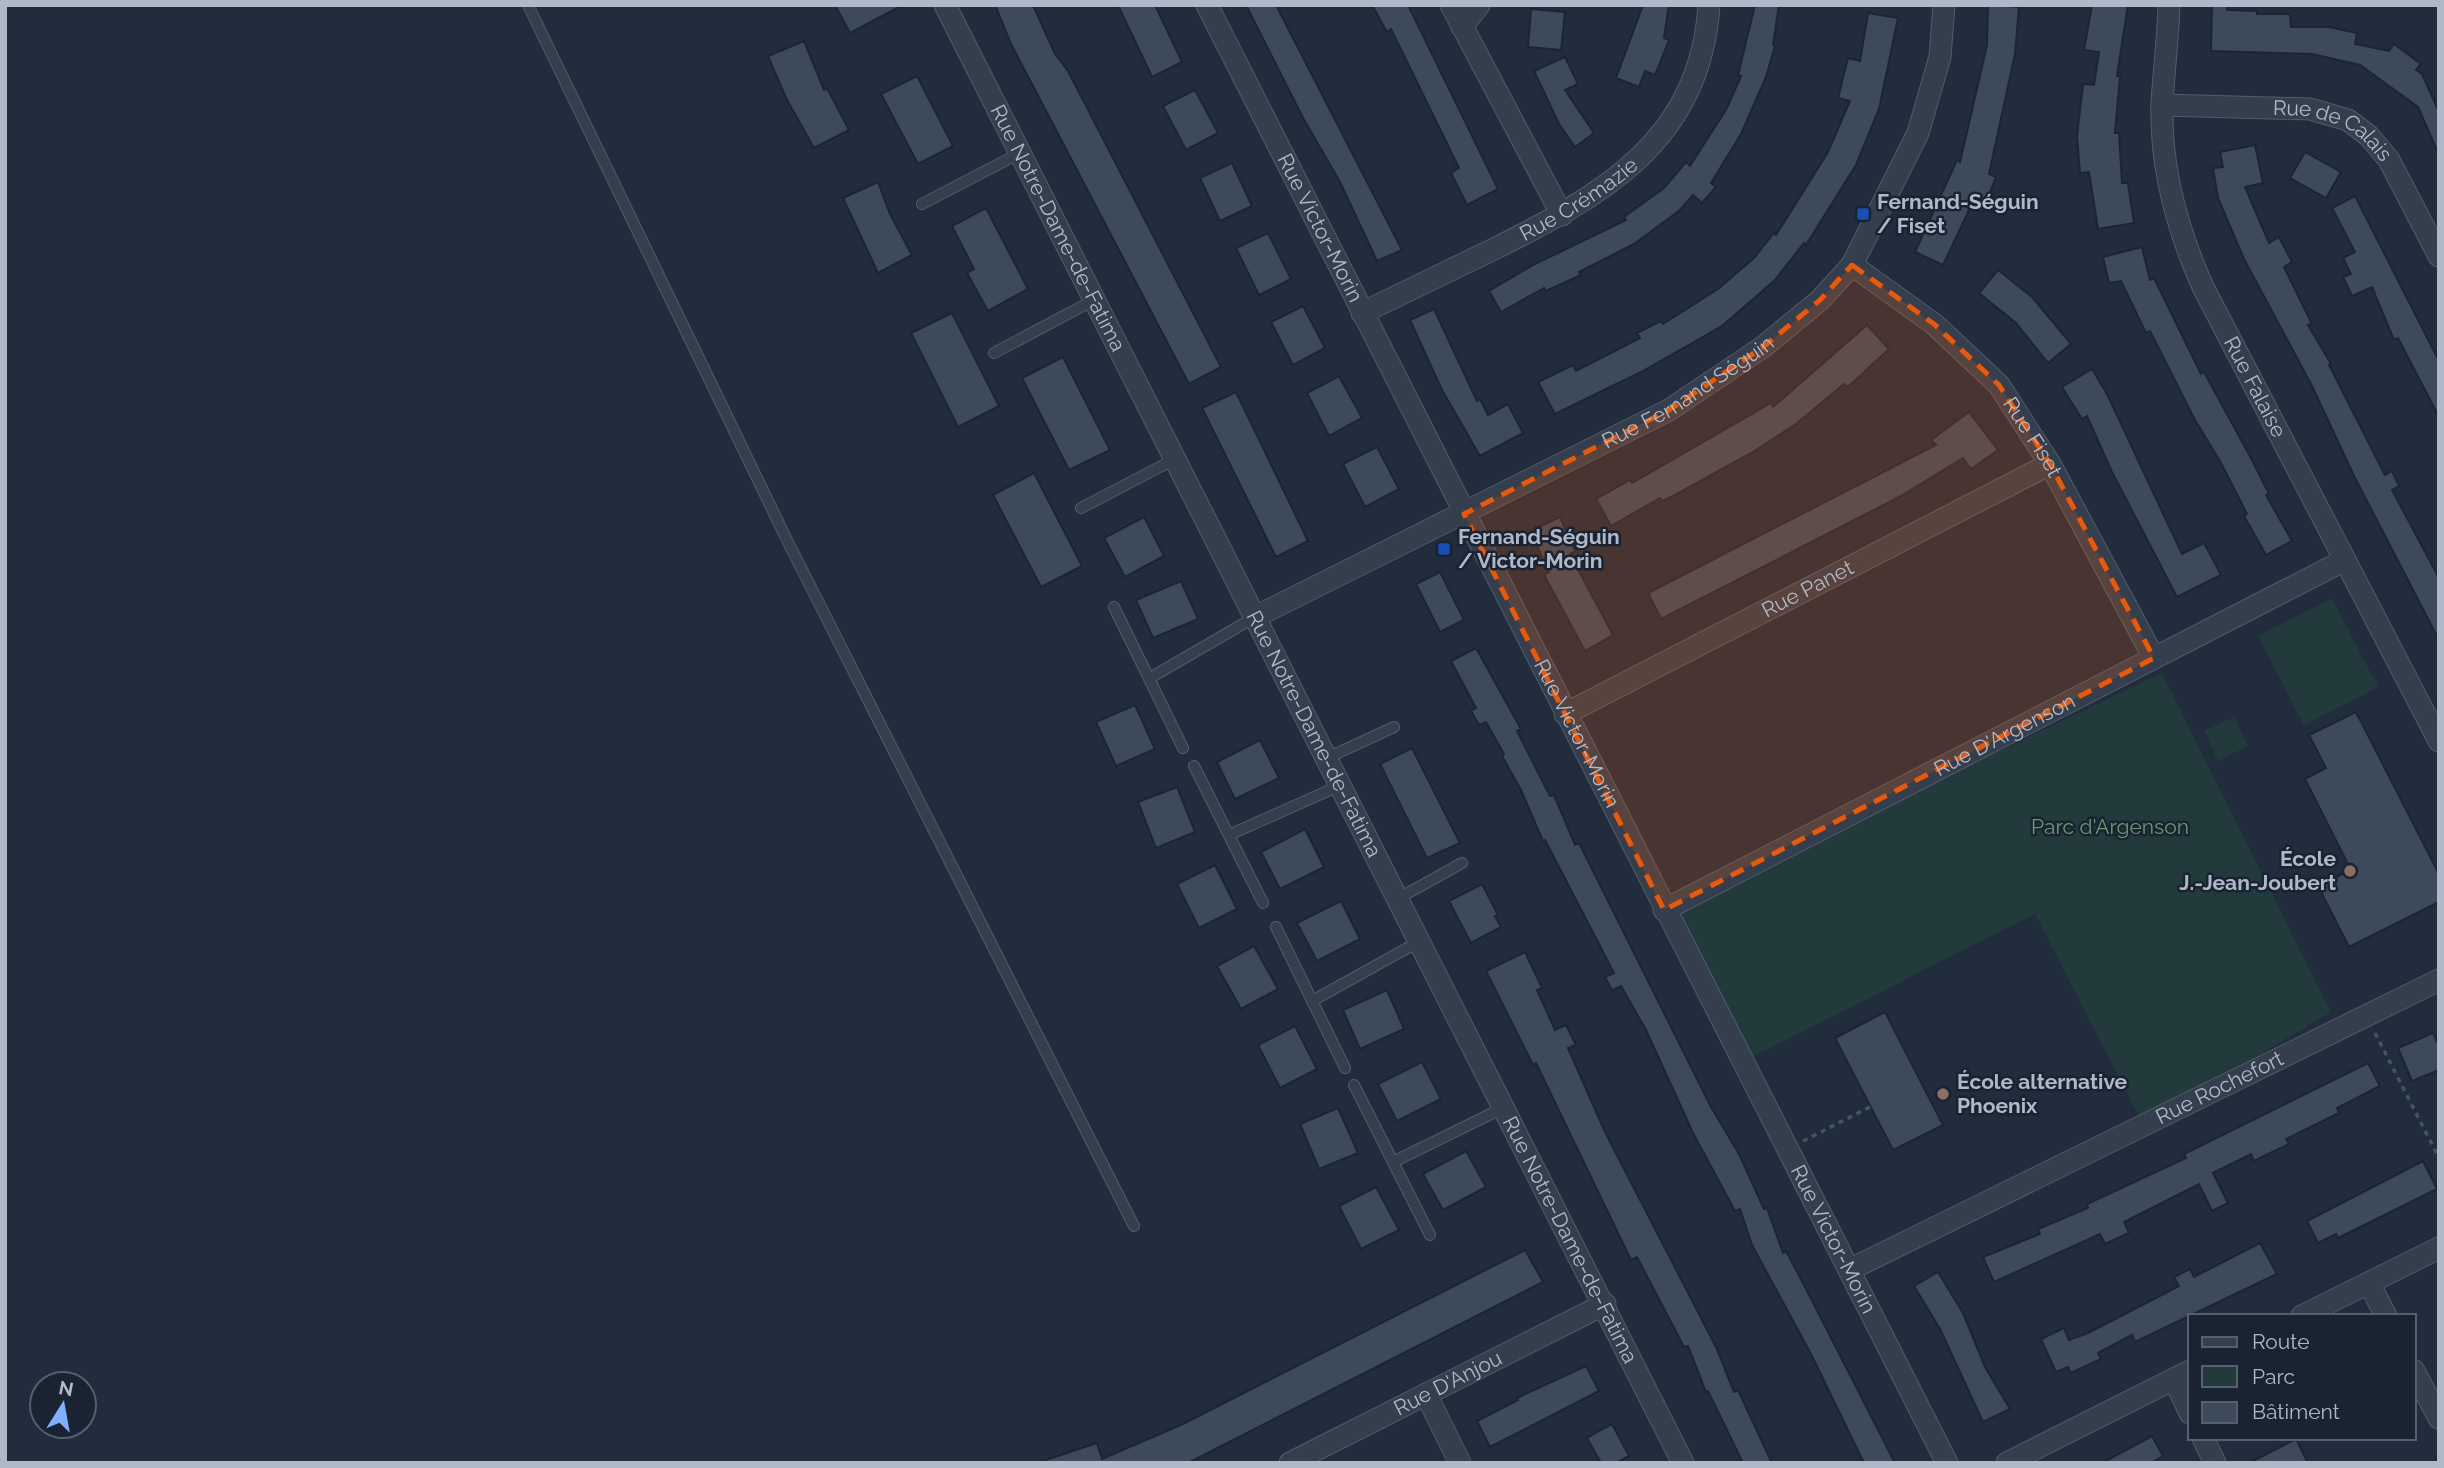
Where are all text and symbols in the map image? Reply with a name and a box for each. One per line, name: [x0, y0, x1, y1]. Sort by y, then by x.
street label: Rue de Calais: [2273, 95, 2398, 166]
street label: Rue Notre-Dame-de-Fatima: [985, 100, 1131, 355]
street label: Rue Victor-Morin: [1273, 149, 1369, 306]
street label: Rue Crémazie: [1515, 152, 1643, 246]
place label: Fernand-Séguin / Fiset: [1877, 189, 2039, 238]
marker: Fernand-Séguin / Fiset: [1855, 206, 1871, 222]
street label: Rue Fernand Séguin: [1598, 330, 1779, 454]
street label: Rue Falaise: [2219, 332, 2292, 441]
street label: Rue Fiset: [1998, 392, 2068, 481]
place label: Fernand-Séguin / Victor-Morin: [1458, 524, 1620, 573]
marker: Fernand-Séguin / Victor-Morin: [1436, 541, 1452, 557]
street label: Rue Panet: [1757, 555, 1857, 622]
street label: Rue Notre-Dame-de-Fatima: [1242, 606, 1387, 861]
street label: Rue Victor-Morin: [1529, 655, 1625, 812]
street label: Rue D'Argenson: [1930, 688, 2079, 781]
park label: Parc d'Argenson: [2031, 814, 2189, 839]
place label: École J.-Jean-Joubert: [2179, 846, 2336, 895]
marker: École J.-Jean-Joubert: [2342, 863, 2358, 879]
street label: Rue Rochefort: [2151, 1045, 2287, 1129]
place label: École alternative Phoenix: [1957, 1069, 2128, 1118]
marker: École alternative Phoenix: [1935, 1086, 1951, 1102]
street label: Rue Notre-Dame-de-Fatima: [1498, 1112, 1643, 1367]
street label: Rue Victor-Morin: [1786, 1160, 1882, 1317]
legend: [2188, 1314, 2416, 1440]
text: Route: [2252, 1329, 2310, 1354]
street label: Rue D'Anjou: [1390, 1345, 1506, 1420]
text: Parc: [2252, 1364, 2295, 1389]
north arrow: [28, 1370, 98, 1440]
text: N: [57, 1376, 75, 1400]
text: Bâtiment: [2252, 1399, 2340, 1424]

